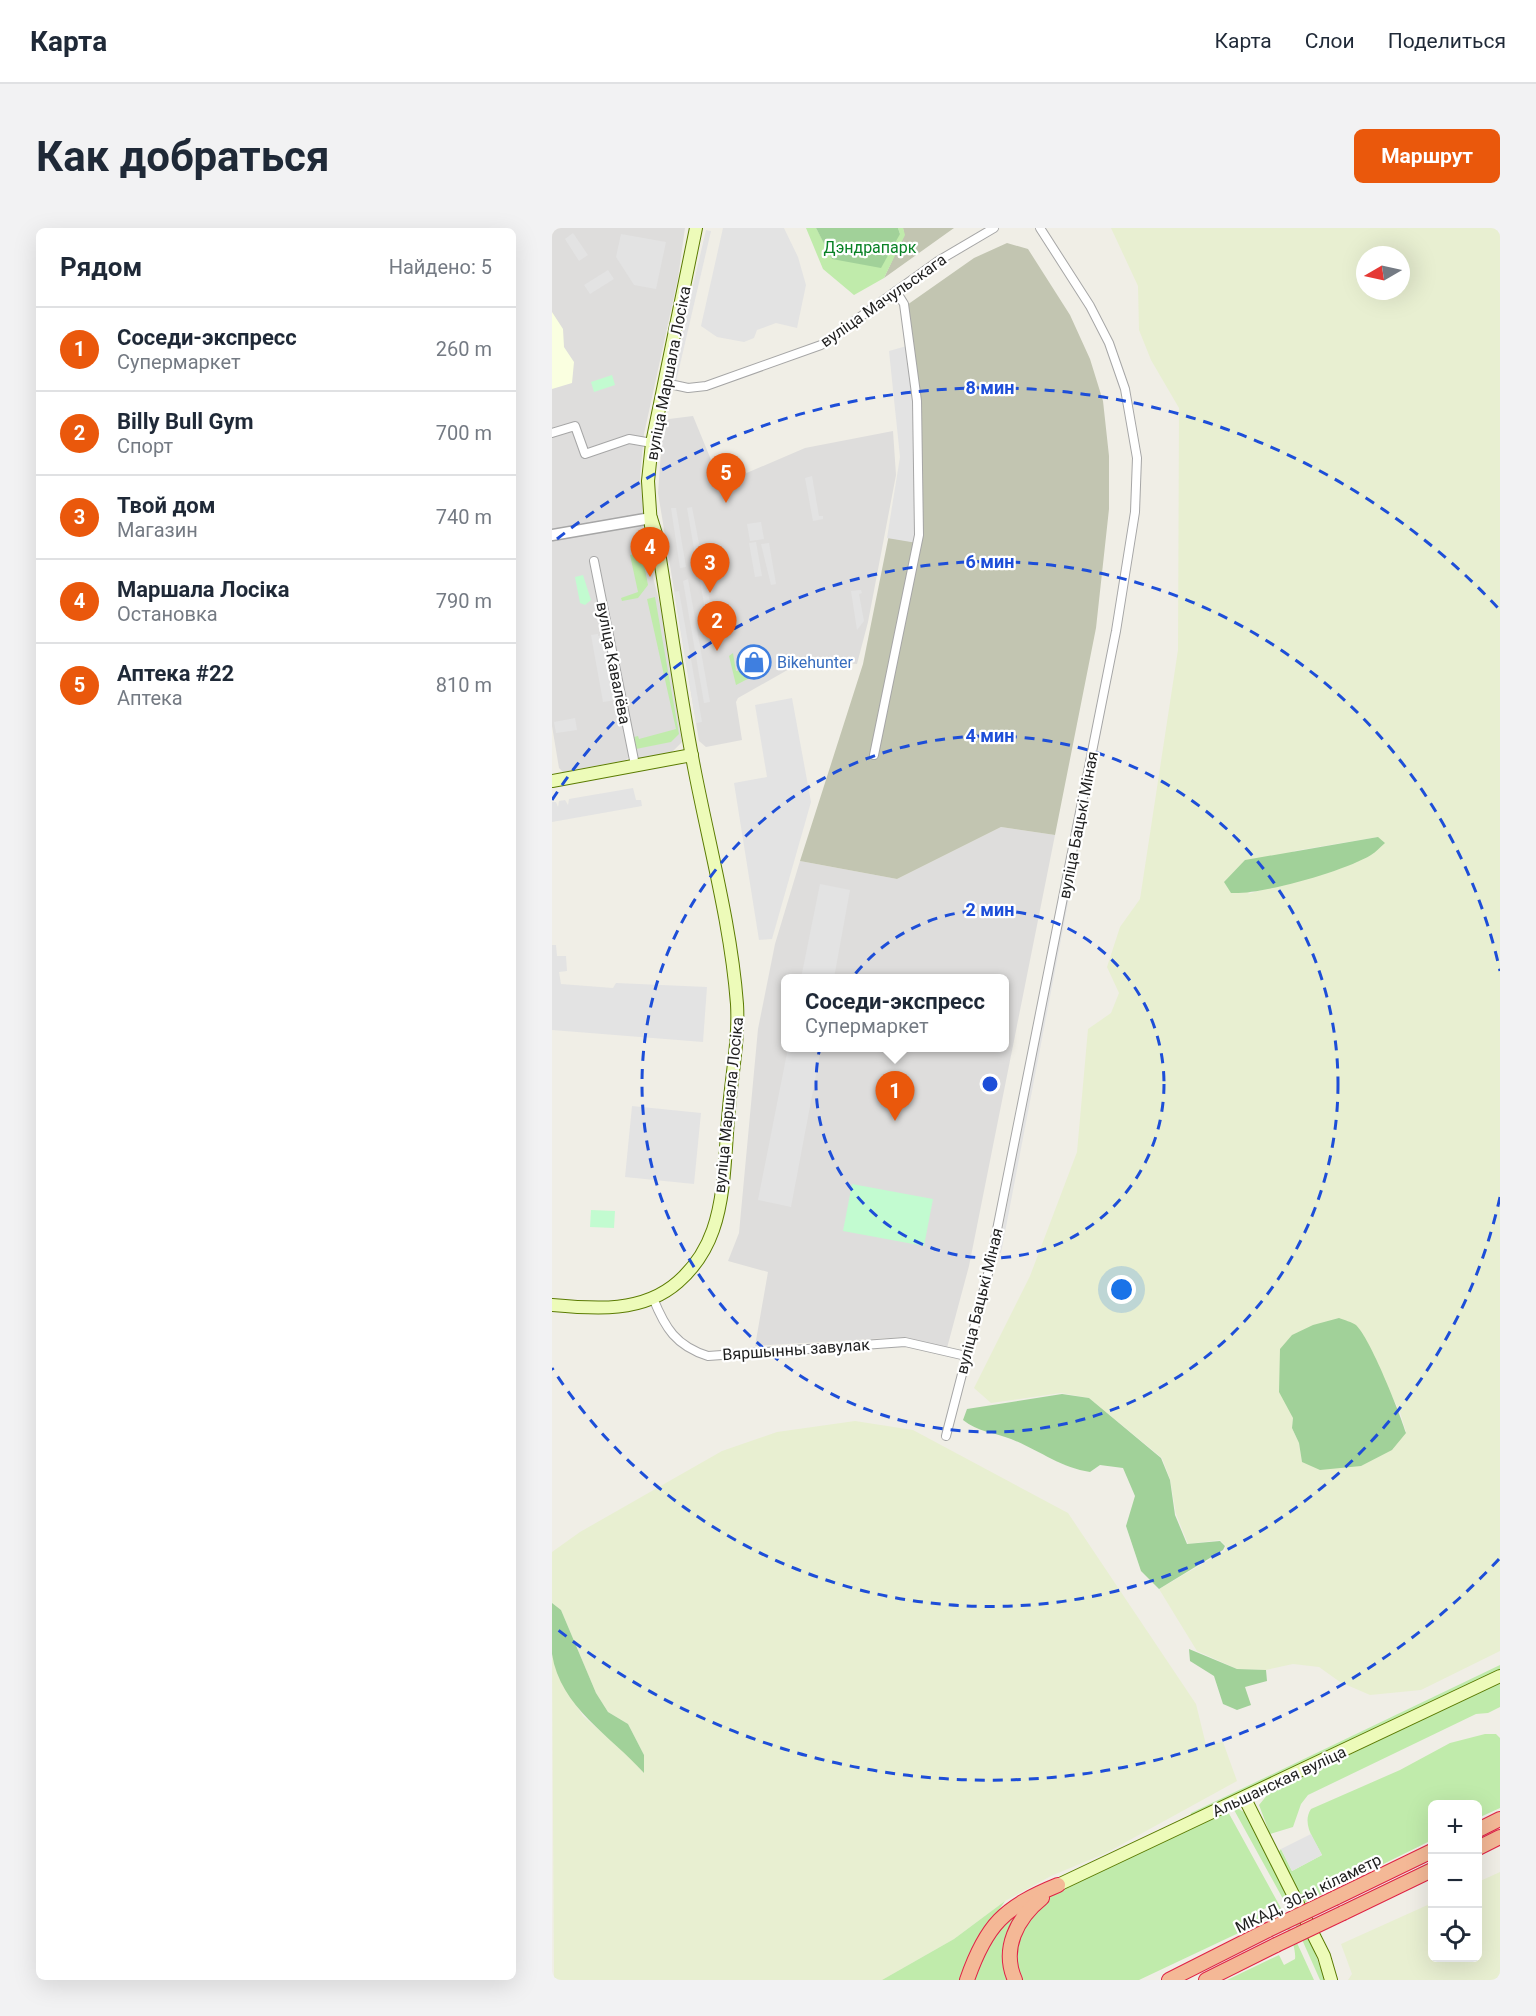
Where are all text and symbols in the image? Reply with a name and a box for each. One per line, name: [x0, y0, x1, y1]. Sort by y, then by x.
text: Карта: [30, 25, 107, 58]
text: Карта: [1215, 29, 1272, 53]
text: Слои: [1305, 29, 1355, 53]
text: Поделиться: [1388, 29, 1506, 53]
button: Маршрут: [1354, 129, 1500, 183]
text: Как добраться: [36, 132, 330, 181]
park label: Дэндрапарк: [824, 238, 917, 257]
north arrow: [1356, 246, 1410, 300]
street label: вуліца Мачульскага: [817, 250, 950, 351]
text: Рядом: [60, 252, 142, 282]
text: Найдено: 5: [389, 255, 492, 279]
street label: вуліца Маршала Лосіка: [642, 284, 695, 462]
text: Соседи-экспресс: [117, 325, 297, 350]
text: 1: [74, 337, 85, 361]
text: 260 m: [436, 337, 492, 361]
text: Супермаркет: [117, 350, 241, 374]
text: 8 мин: [966, 377, 1014, 398]
text: Billy Bull Gym: [117, 409, 254, 434]
text: 2: [74, 421, 85, 445]
text: 700 m: [436, 421, 492, 445]
text: Спорт: [117, 434, 173, 458]
pin: 5: [706, 454, 746, 503]
text: Твой дом: [117, 493, 215, 518]
text: 3: [74, 505, 85, 529]
text: 740 m: [436, 505, 492, 529]
text: Магазин: [117, 518, 198, 542]
pin: 4: [630, 528, 670, 577]
pin: 3: [690, 544, 730, 593]
text: 6 мин: [966, 551, 1014, 572]
text: Маршала Лосіка: [117, 577, 290, 602]
text: 4: [74, 589, 85, 613]
text: 790 m: [436, 589, 492, 613]
street label: вуліца Кавалёва: [592, 600, 635, 726]
text: Остановка: [117, 602, 218, 626]
pin: 2: [698, 602, 736, 651]
shop icon: Bikehunter: [736, 644, 772, 680]
place label: Bikehunter: [777, 653, 853, 672]
text: Аптека #22: [117, 661, 234, 686]
text: 5: [74, 673, 85, 697]
text: 810 m: [436, 673, 492, 697]
text: Аптека: [117, 686, 183, 710]
text: 4 мин: [966, 725, 1014, 746]
street label: вуліца Бацькі Міная: [1055, 750, 1102, 900]
text: 2 мин: [966, 899, 1014, 920]
popup: [781, 974, 1009, 1052]
text: Соседи-экспресс: [805, 989, 985, 1014]
text: Супермаркет: [805, 1014, 929, 1038]
street label: вуліца Маршала Лосіка: [710, 1016, 747, 1194]
pin: 1: [876, 1072, 914, 1121]
centre of rings: [980, 1074, 1000, 1094]
street label: вуліца Бацькі Міная: [952, 1226, 1007, 1376]
your location: [1107, 1275, 1136, 1304]
street label: Вяршынны завулак: [722, 1335, 871, 1364]
street label: Альшанская вуліца: [1209, 1742, 1349, 1821]
map controls: [1428, 1800, 1482, 1962]
button: +: [1428, 1800, 1482, 1854]
street label: МКАД, 30-ы кіламетр: [1232, 1850, 1384, 1937]
button: −: [1428, 1854, 1482, 1908]
button: locate: [1428, 1908, 1482, 1962]

